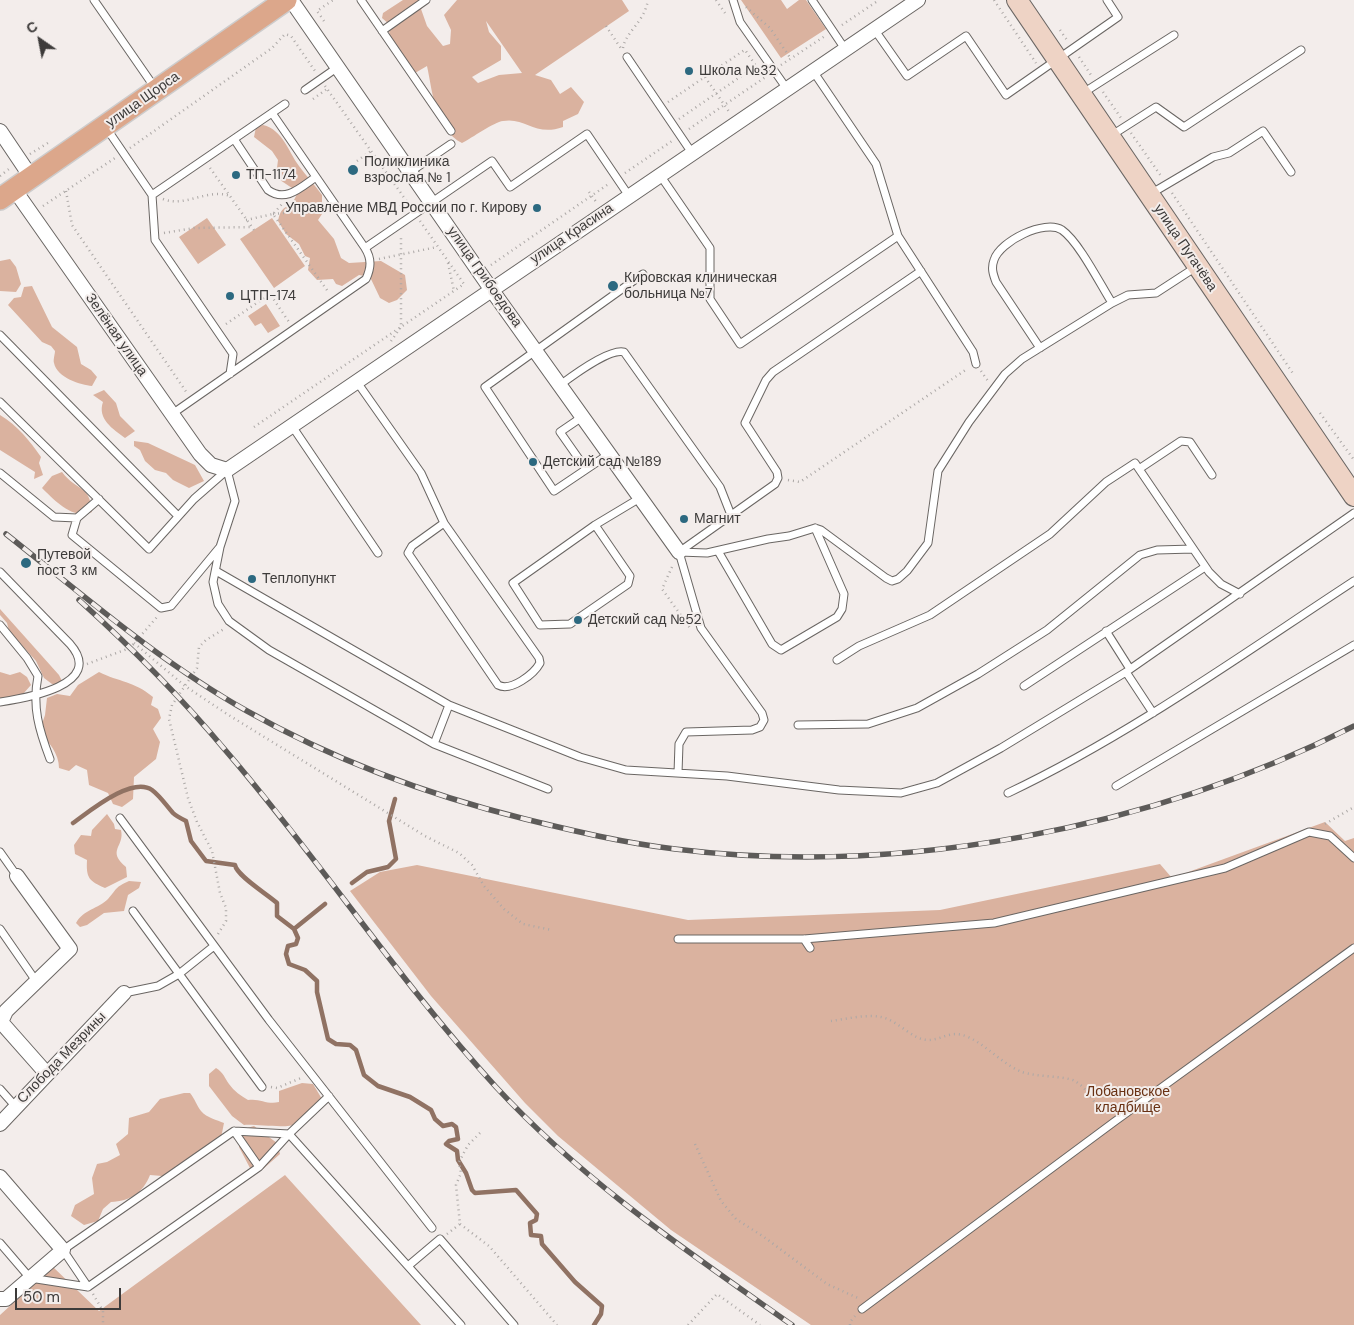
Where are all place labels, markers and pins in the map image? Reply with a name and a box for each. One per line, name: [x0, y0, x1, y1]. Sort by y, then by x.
place label: Школа №32: [699, 63, 777, 79]
marker: Школа №32: [683, 65, 695, 77]
place label: Поликлиника взрослая № 1: [364, 154, 451, 186]
marker: Поликлиника взрослая № 1: [346, 163, 360, 177]
place label: ТП-1174: [246, 167, 296, 183]
marker: ТП-1174: [230, 169, 242, 181]
place label: Управление МВД России по г. Кирову: [285, 200, 527, 216]
marker: Управление МВД России по г. Кирову: [531, 202, 543, 214]
place label: Кировская клиническая больница №7: [624, 270, 777, 302]
marker: Кировская клиническая больница №7: [606, 279, 620, 293]
place label: ЦТП-174: [240, 288, 296, 304]
marker: ЦТП-174: [224, 290, 236, 302]
place label: Детский сад №189: [543, 454, 662, 470]
marker: Детский сад №189: [527, 456, 539, 468]
place label: Магнит: [694, 511, 741, 527]
marker: Магнит: [678, 513, 690, 525]
place label: Путевой пост 3 км: [37, 547, 97, 580]
marker: Путевой пост 3 км: [19, 556, 33, 570]
place label: Теплопункт: [262, 571, 336, 587]
marker: Теплопункт: [246, 573, 258, 585]
place label: Детский сад №52: [588, 612, 702, 628]
marker: Детский сад №52: [572, 614, 584, 626]

